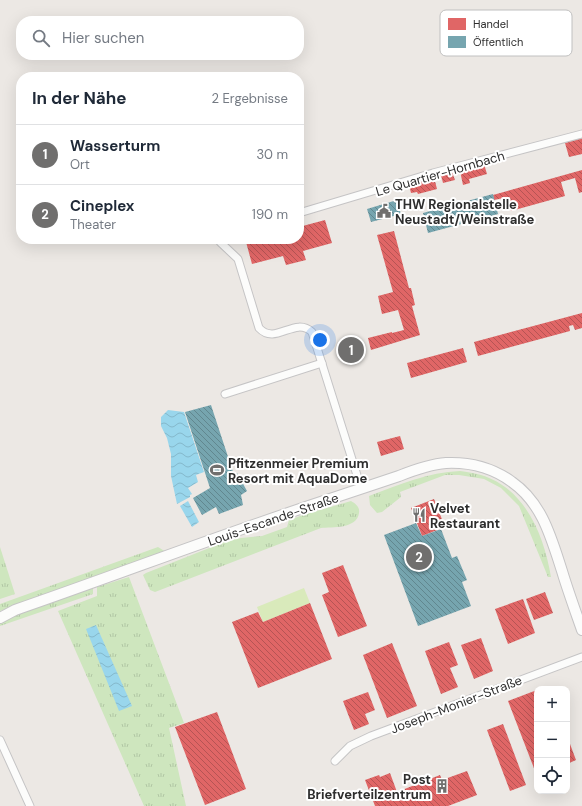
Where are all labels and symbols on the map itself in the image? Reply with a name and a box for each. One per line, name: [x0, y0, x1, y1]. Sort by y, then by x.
legend: [440, 10, 572, 56]
text: Handel: [473, 17, 508, 31]
text: Öffentlich: [473, 35, 523, 49]
street label: Le Quartier-Hornbach: [374, 147, 507, 200]
place label: THW Regionalstelle Neustadt/Weinstraße: [395, 196, 535, 228]
public building icon: THW Regionalstelle Neustadt/Weinstraße: [376, 203, 392, 219]
your location: [310, 330, 330, 350]
pin: 1: [338, 335, 364, 365]
place label: Pfitzenmeier Premium Resort mit AquaDome: [228, 455, 369, 487]
sports icon: Pfitzenmeier Premium Resort mit AquaDome: [209, 462, 225, 478]
street label: Louis-Escande-Straße: [206, 489, 341, 550]
place label: Velvet Restaurant: [430, 500, 500, 532]
restaurant icon: Velvet Restaurant: [411, 507, 427, 523]
pin: 2: [406, 542, 432, 572]
street label: Joseph-Monier-Straße: [388, 672, 524, 737]
place label: Post Briefverteilzentrum: [307, 771, 431, 803]
building icon: Post Briefverteilzentrum: [434, 778, 450, 794]

